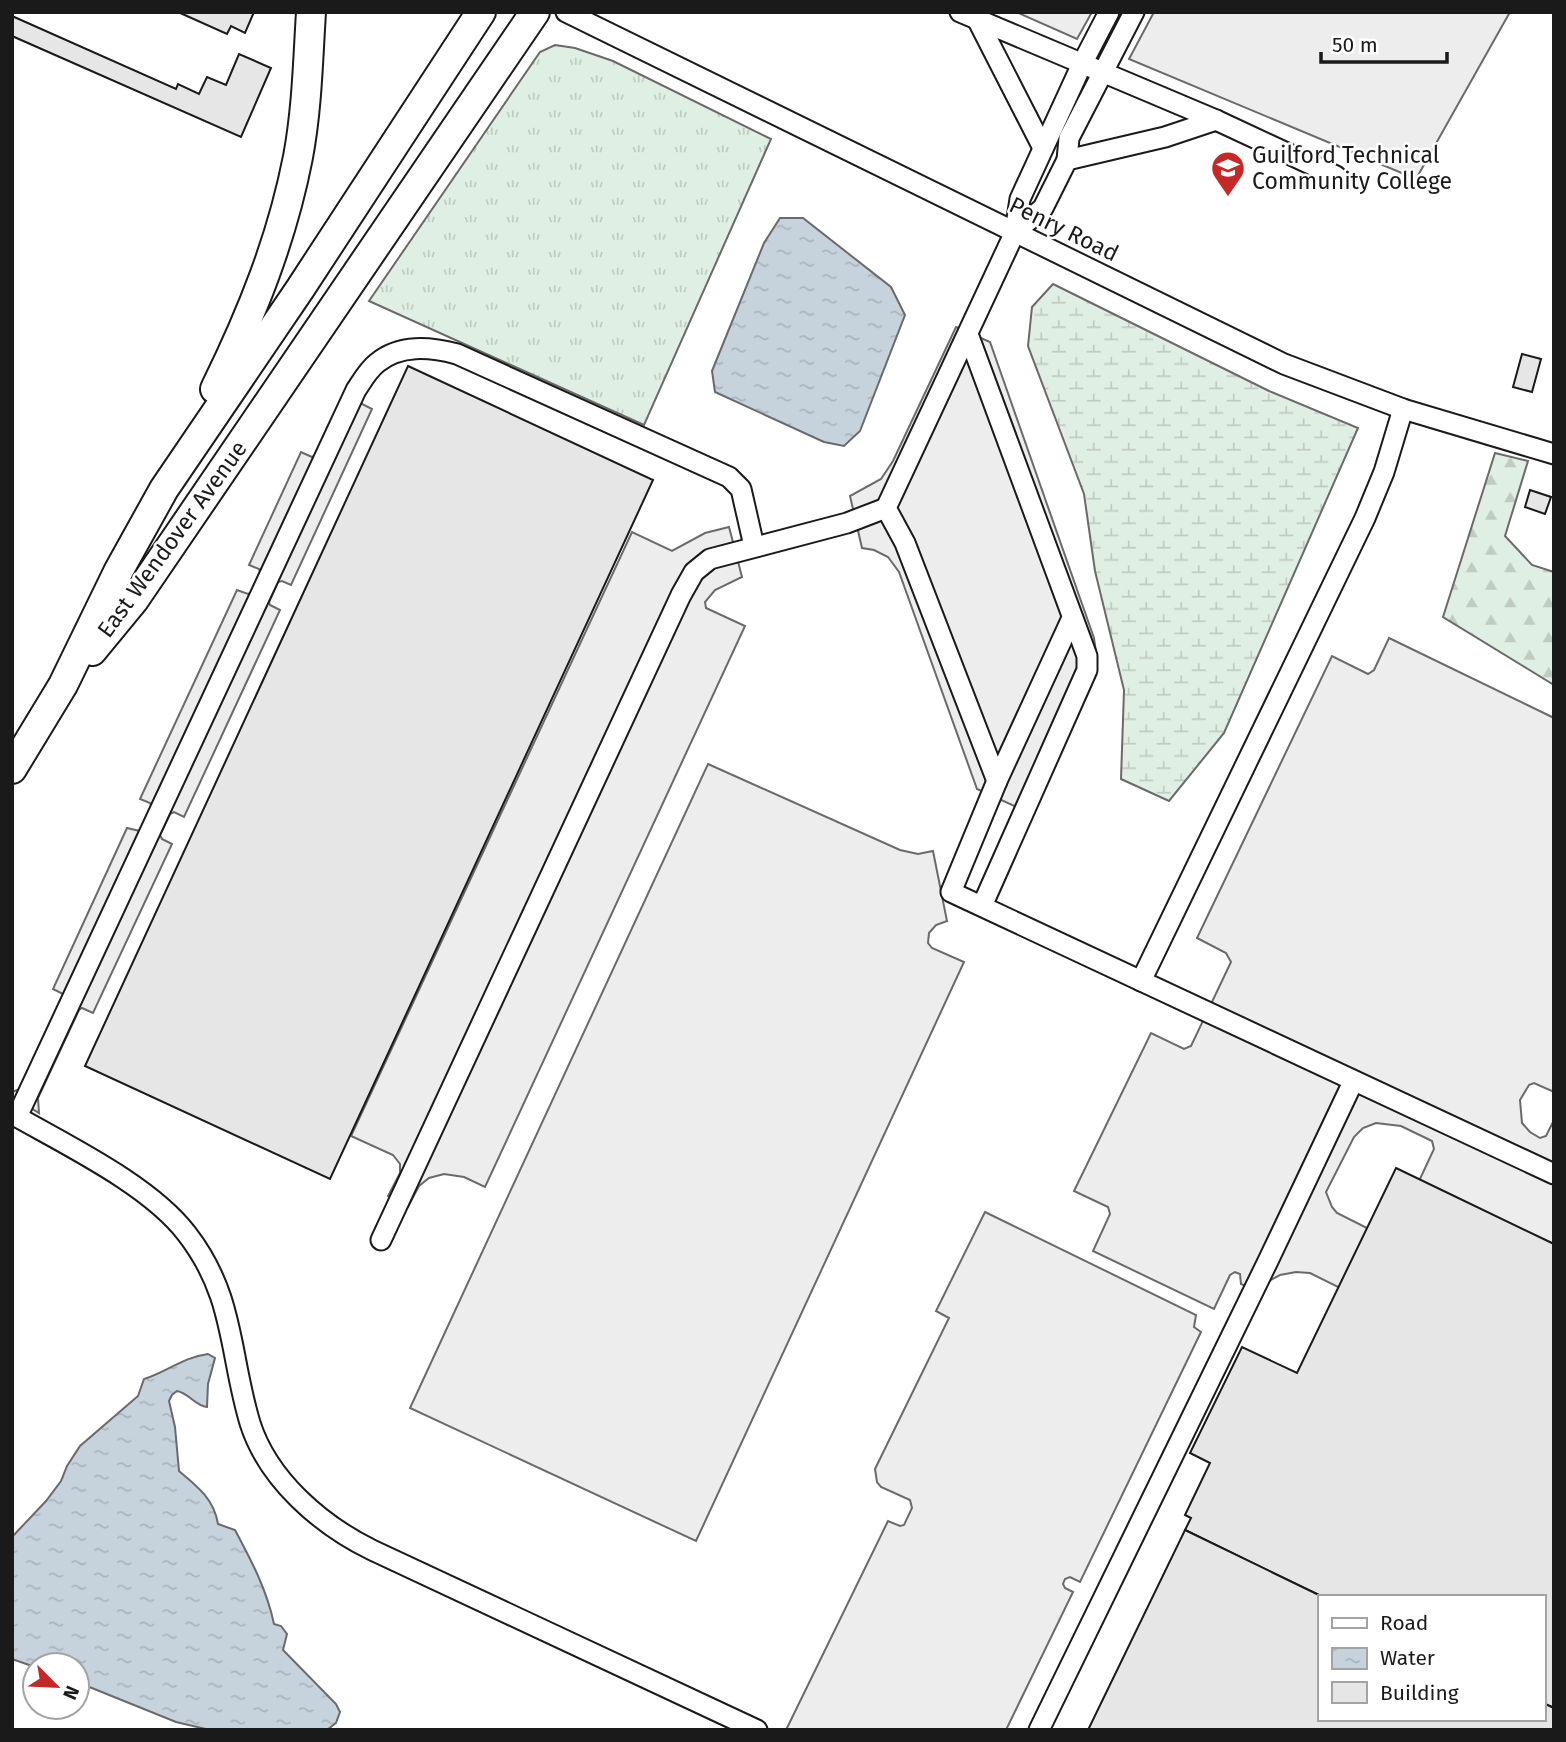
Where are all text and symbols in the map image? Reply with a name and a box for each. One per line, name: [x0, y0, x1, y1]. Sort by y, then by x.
scale bar: [1321, 21, 1447, 65]
text: 50 m: [1332, 32, 1378, 58]
place label: Guilford Technical Community College: [1252, 141, 1452, 195]
school or university icon: Guilford Technical Community College: [1209, 149, 1247, 198]
street label: Penry Road: [1005, 191, 1123, 267]
street label: East Wendover Avenue: [91, 435, 253, 643]
legend: [1318, 1595, 1545, 1721]
text: Road: [1380, 1610, 1428, 1636]
text: Water: [1380, 1645, 1435, 1671]
north arrow: [21, 1651, 91, 1721]
text: Building: [1380, 1680, 1459, 1706]
text: N: [58, 1682, 84, 1703]

